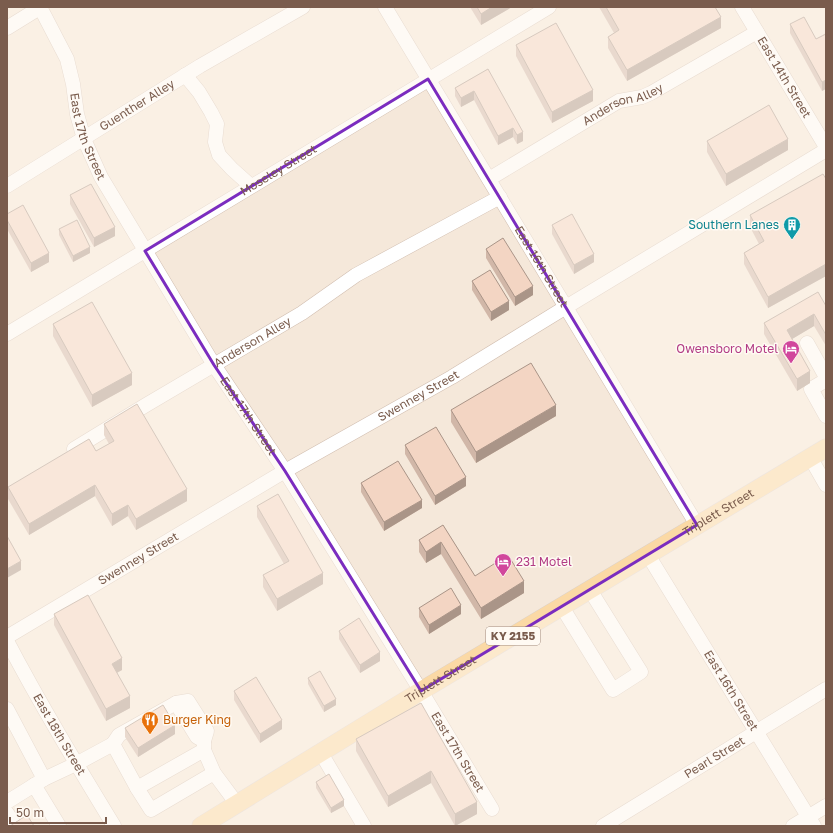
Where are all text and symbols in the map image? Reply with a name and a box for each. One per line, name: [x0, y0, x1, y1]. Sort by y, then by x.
street label: East 14th Street: [754, 34, 815, 121]
street label: Guenther Alley: [96, 76, 177, 134]
street label: Anderson Alley: [579, 80, 666, 128]
street label: East 17th Street: [67, 92, 109, 183]
street label: Moseley Street: [237, 141, 319, 199]
building icon: Southern Lanes: [782, 215, 802, 240]
place label: Southern Lanes: [688, 217, 779, 232]
street label: East 16th Street: [512, 223, 572, 310]
street label: Anderson Alley: [211, 313, 294, 370]
hotel icon: Owensboro Motel: [781, 339, 801, 364]
place label: Owensboro Motel: [676, 341, 778, 356]
street label: Swenney Street: [375, 366, 462, 424]
street label: East 17th Street: [217, 374, 280, 458]
street label: Triplett Street: [680, 485, 757, 539]
street label: Swenney Street: [95, 528, 181, 588]
hotel icon: 231 Motel: [493, 552, 513, 577]
place label: 231 Motel: [516, 554, 572, 569]
road number: KY 2155: [486, 627, 540, 645]
street label: East 16th Street: [701, 647, 762, 734]
street label: Triplett Street: [402, 652, 479, 706]
street label: East 18th Street: [30, 691, 90, 778]
street label: East 17th Street: [428, 709, 488, 795]
restaurant icon: Burger King: [140, 710, 160, 735]
place label: Burger King: [163, 712, 231, 727]
street label: Pearl Street: [681, 733, 748, 781]
scale bar: [10, 799, 106, 825]
text: 50 m: [16, 805, 44, 820]

